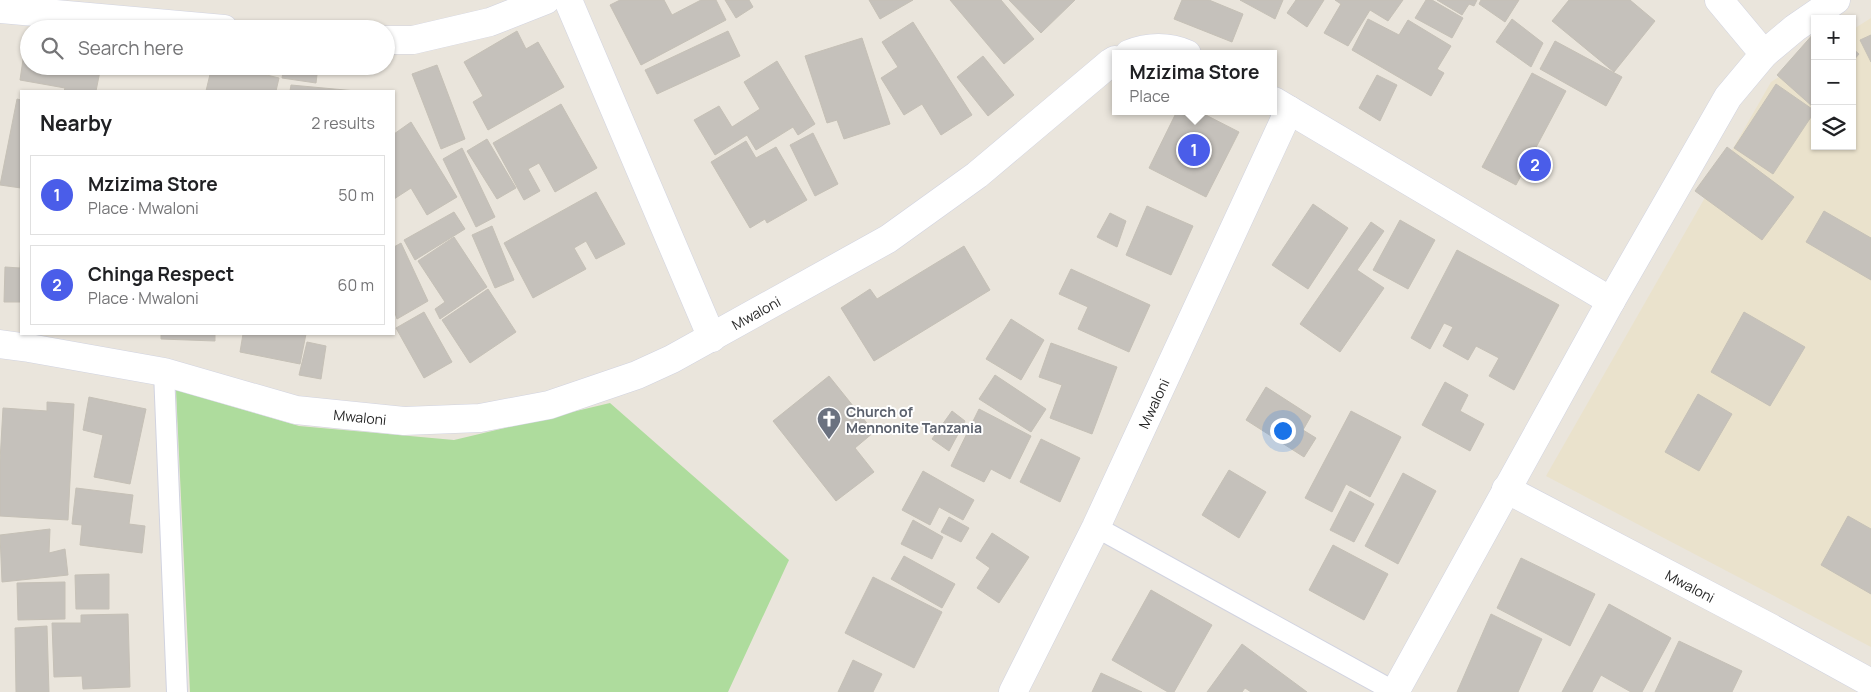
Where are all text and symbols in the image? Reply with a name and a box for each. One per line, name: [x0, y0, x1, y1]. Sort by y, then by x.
map controls: [1811, 15, 1856, 150]
button: +: [1811, 15, 1856, 60]
search box: [20, 20, 395, 75]
icon: search: [38, 34, 66, 62]
text: Search here: [78, 35, 184, 61]
popup: [1112, 50, 1277, 115]
text: Mzizima Store: [1130, 59, 1259, 85]
button: −: [1811, 60, 1856, 105]
text: Place: [1130, 85, 1170, 107]
button: layers: [1811, 105, 1856, 150]
text: Nearby: [40, 109, 112, 137]
text: 2 results: [311, 112, 375, 134]
pin: 1: [1178, 131, 1210, 169]
pin: 2: [1519, 146, 1551, 184]
text: Mzizima Store: [88, 171, 218, 197]
text: 1: [53, 184, 61, 206]
text: 50 m: [338, 184, 374, 206]
text: Place · Mwaloni: [88, 197, 199, 219]
text: Chinga Respect: [88, 261, 234, 287]
text: 2: [52, 274, 62, 296]
text: 60 m: [338, 274, 374, 296]
text: Place · Mwaloni: [88, 287, 199, 309]
street label: Mwaloni: [728, 291, 784, 334]
street label: Mwaloni: [1133, 375, 1173, 431]
place label: Church of Mennonite Tanzania: [846, 402, 982, 437]
street label: Mwaloni: [333, 404, 387, 429]
church icon: Church of Mennonite Tanzania: [816, 406, 842, 440]
your location: [1270, 418, 1296, 444]
street label: Mwaloni: [1662, 565, 1718, 606]

